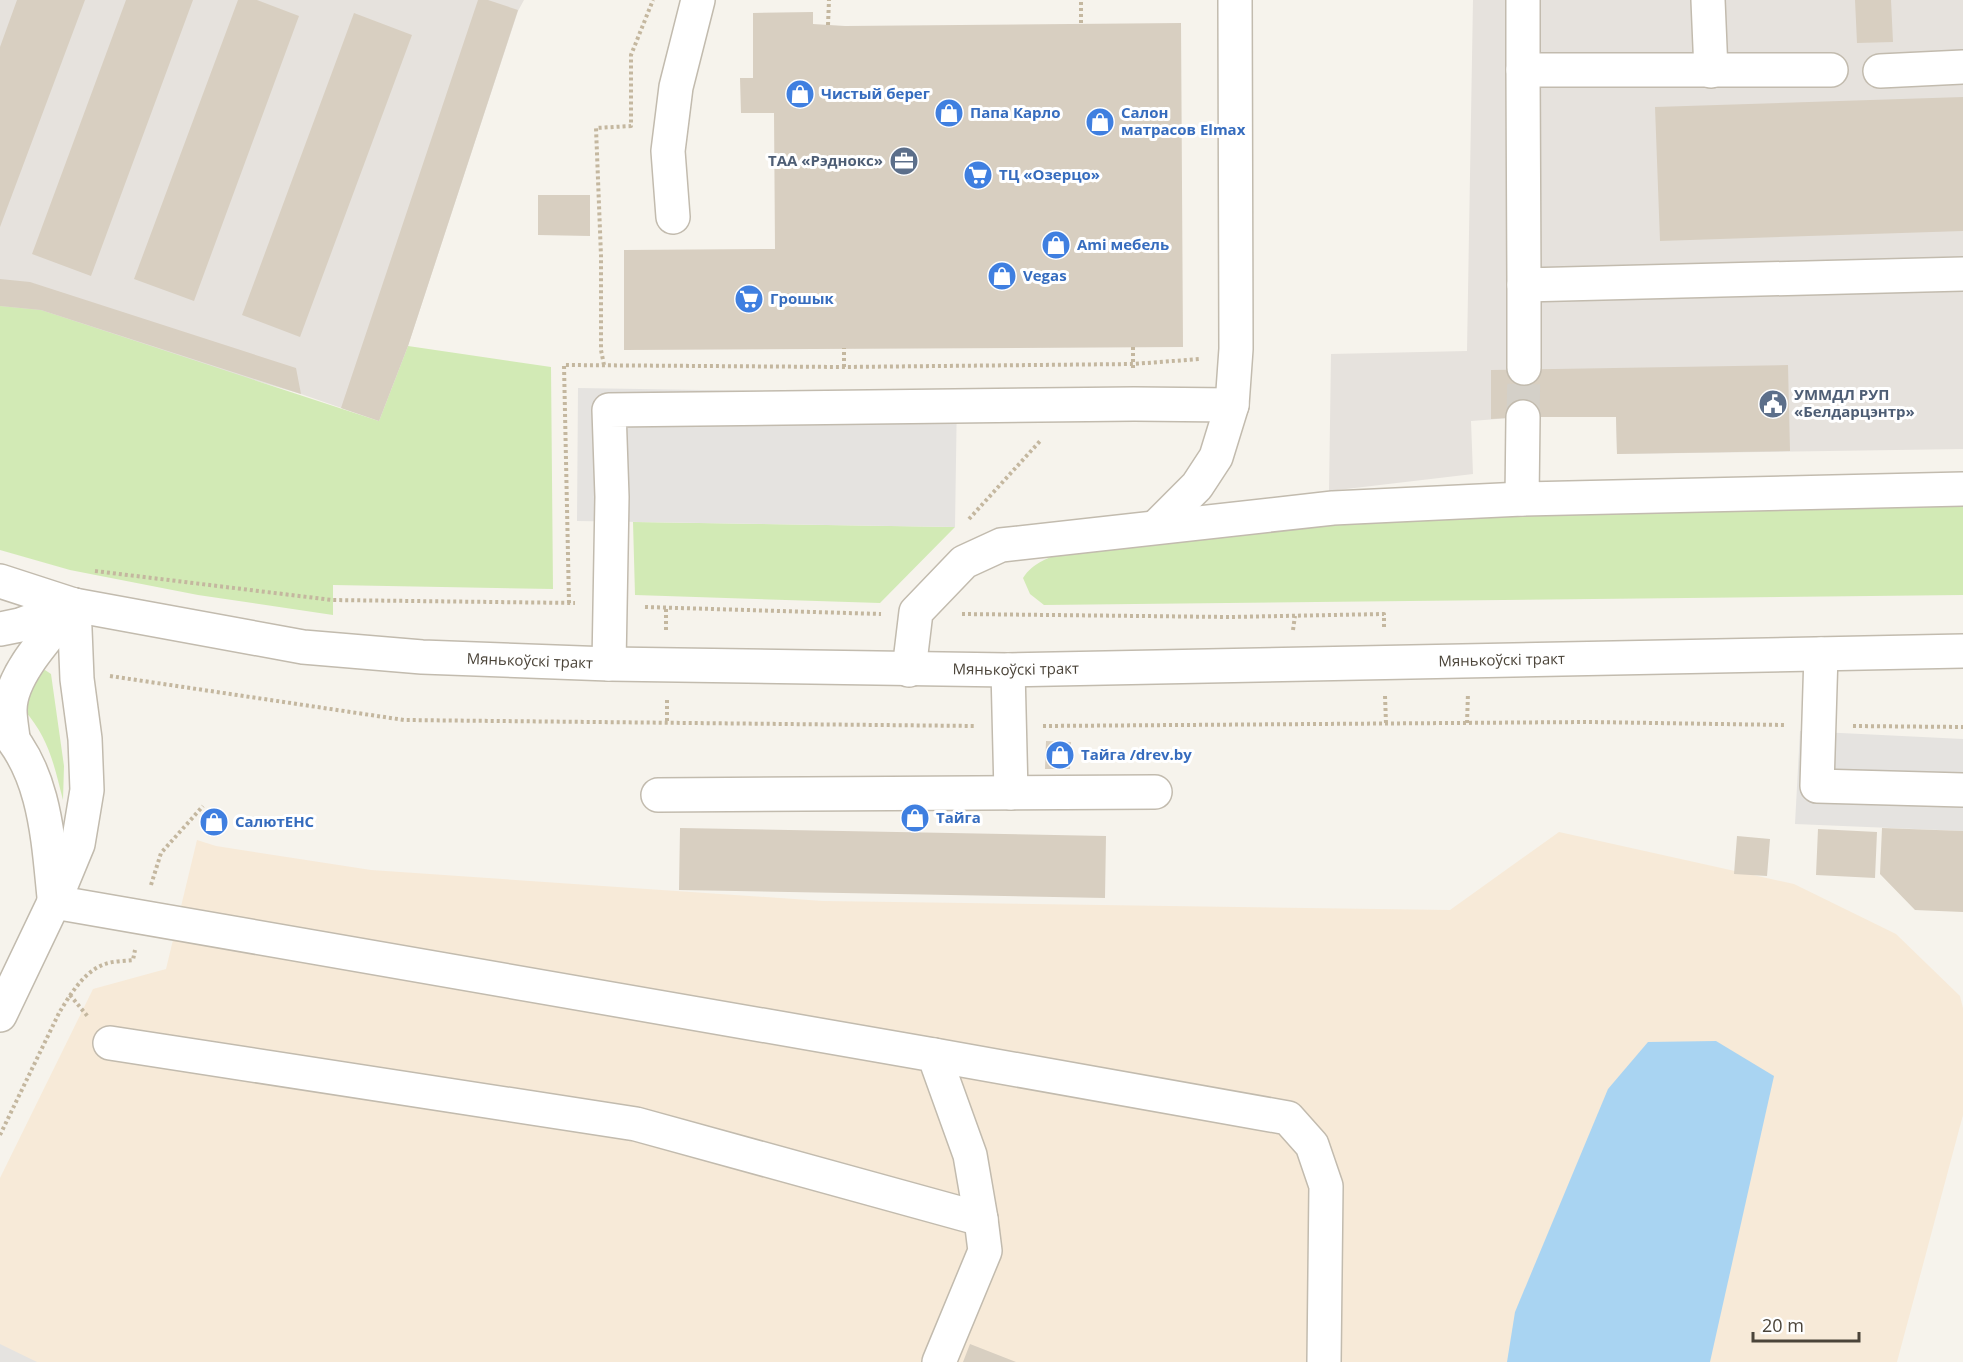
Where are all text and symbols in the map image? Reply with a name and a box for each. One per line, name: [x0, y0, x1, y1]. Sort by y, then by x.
shop icon: Чистый берег: [784, 78, 816, 110]
place label: Чистый берег: [821, 83, 930, 103]
shop icon: Папа Карло: [933, 97, 965, 129]
place label: Папа Карло: [970, 102, 1061, 122]
place label: Салон матрасов Elmax: [1121, 102, 1246, 139]
shop icon: Салон матрасов Elmax: [1084, 106, 1116, 138]
office icon: ТАА «Рэднокс»: [888, 145, 920, 177]
place label: ТАА «Рэднокс»: [768, 150, 883, 170]
supermarket icon: ТЦ «Озерцо»: [962, 159, 994, 191]
place label: ТЦ «Озерцо»: [999, 164, 1100, 184]
shop icon: Ami мебель: [1040, 229, 1072, 261]
place label: Ami мебель: [1077, 234, 1169, 254]
shop icon: Vegas: [986, 260, 1018, 292]
place label: Vegas: [1023, 265, 1067, 285]
supermarket icon: Грошык: [733, 283, 765, 315]
place label: Грошык: [770, 288, 834, 308]
place label: УММДЛ РУП «Белдарцэнтр»: [1794, 384, 1915, 421]
public building icon: УММДЛ РУП «Белдарцэнтр»: [1757, 388, 1789, 420]
street label: Мянькоўскі тракт: [466, 648, 594, 672]
street label: Мянькоўскі тракт: [1438, 648, 1565, 670]
street label: Мянькоўскі тракт: [952, 658, 1079, 679]
shop icon: Тайга /drev.by: [1044, 739, 1076, 771]
place label: Тайга /drev.by: [1081, 744, 1192, 764]
shop icon: Тайга: [899, 802, 931, 834]
shop icon: СалютЕНС: [198, 806, 230, 838]
place label: Тайга: [936, 807, 981, 827]
place label: СалютЕНС: [235, 811, 315, 831]
scale bar: [1753, 1305, 1860, 1343]
text: 20 m: [1762, 1313, 1804, 1337]

